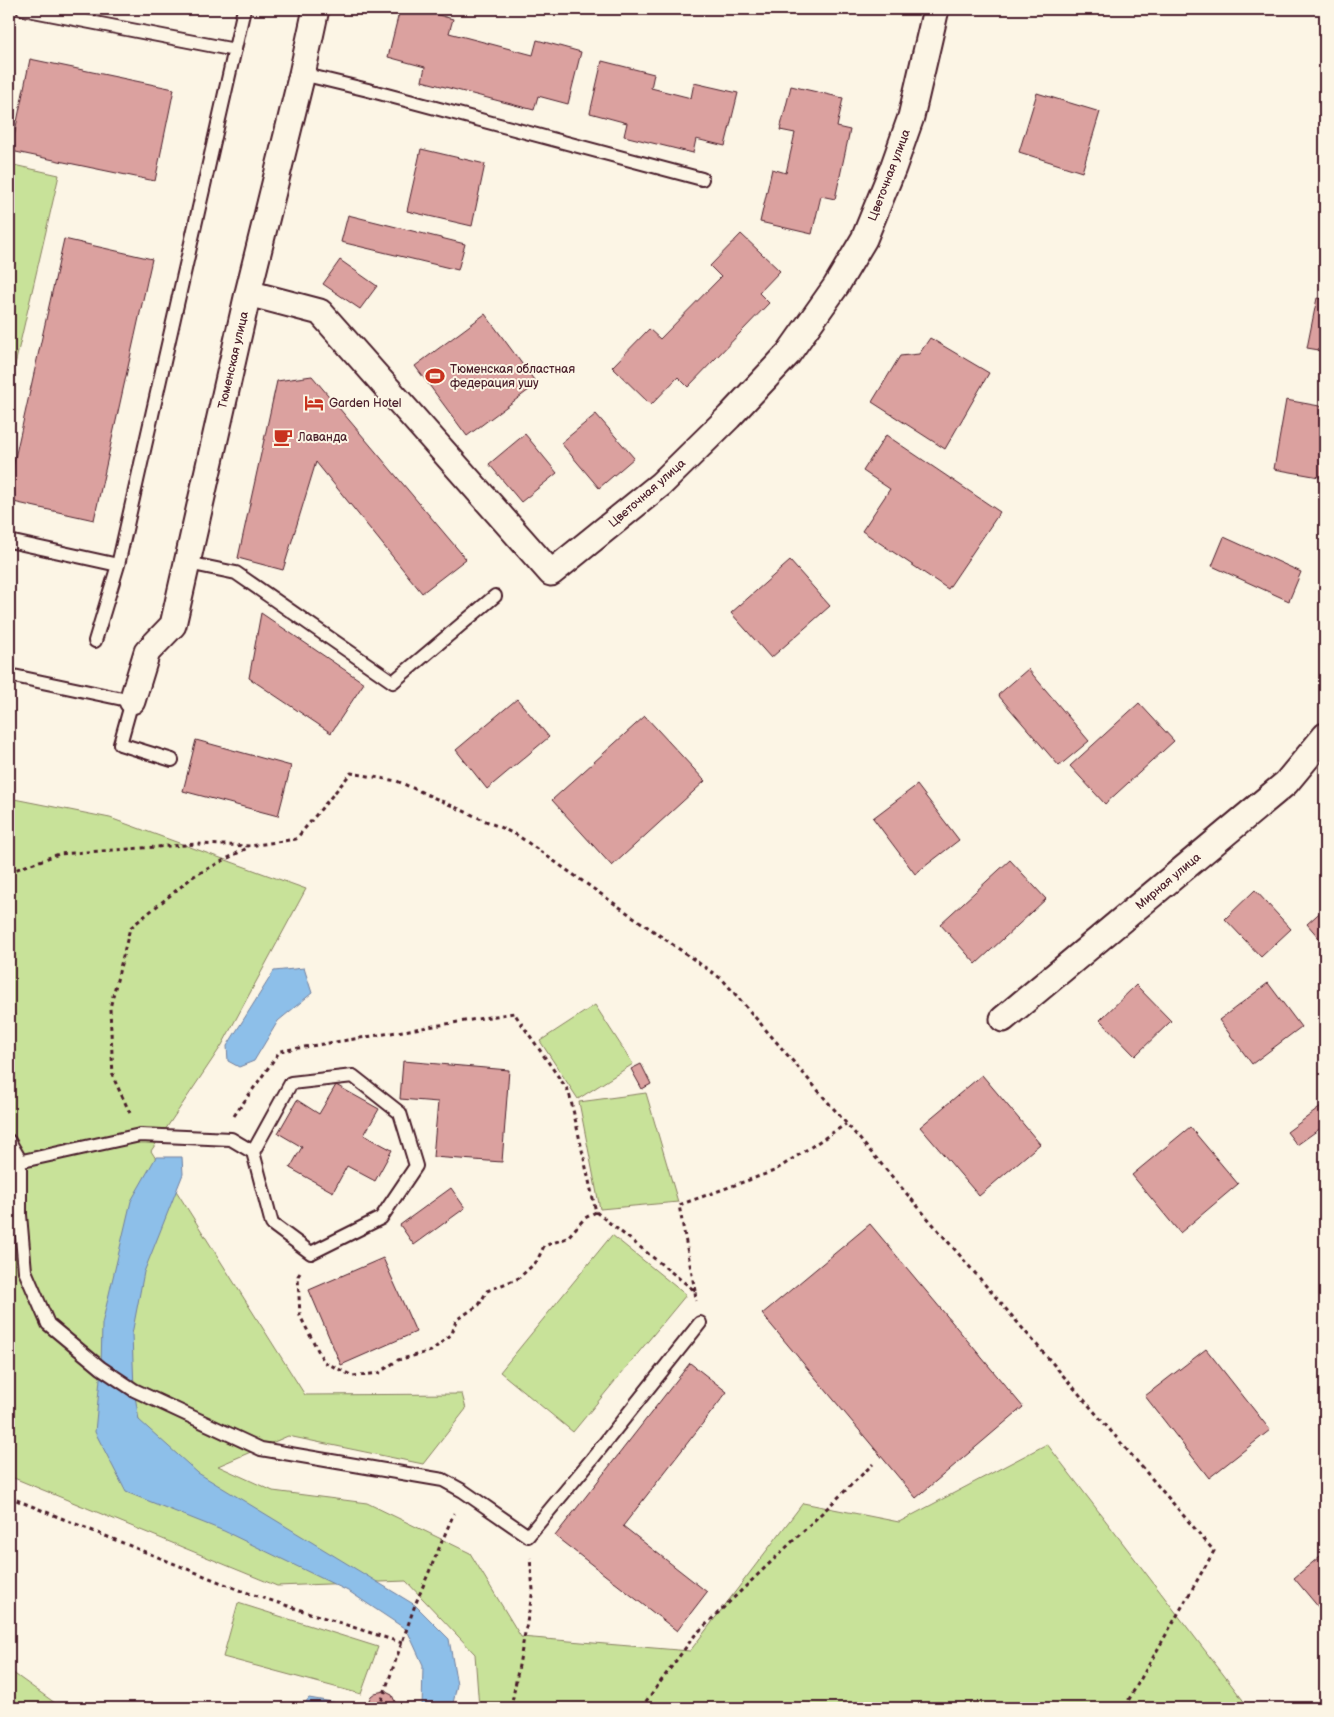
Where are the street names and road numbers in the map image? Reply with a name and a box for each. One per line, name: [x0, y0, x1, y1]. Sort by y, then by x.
street label: Цветочная улица: [865, 127, 914, 223]
street label: Тюменская улица: [215, 310, 252, 410]
street label: Цветочная улица: [606, 456, 689, 531]
street label: Мирная улица: [1133, 850, 1204, 913]

